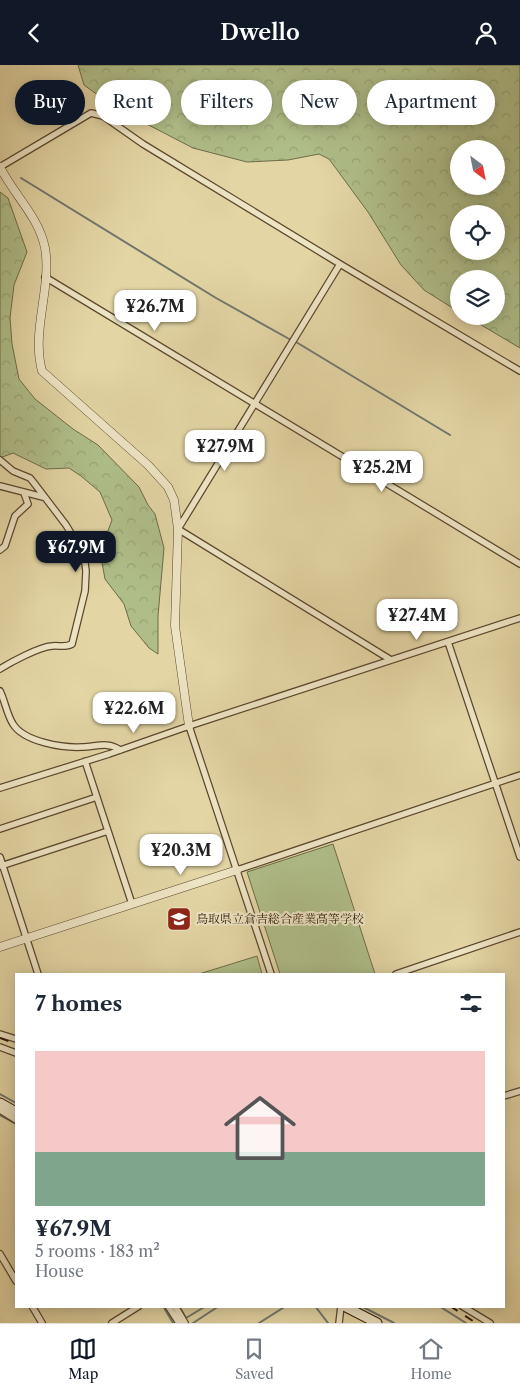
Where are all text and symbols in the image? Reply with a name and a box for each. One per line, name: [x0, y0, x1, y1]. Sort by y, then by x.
icon: back: [20, 19, 48, 47]
text: Dwello: [220, 19, 300, 46]
icon: person: [472, 19, 500, 47]
chip: Buy: [15, 80, 85, 125]
chip: Rent: [95, 80, 171, 125]
chip: Filters: [181, 80, 272, 125]
chip: New: [282, 80, 357, 125]
chip: Apartment: [367, 80, 495, 125]
north arrow: [450, 140, 505, 195]
map controls: [450, 140, 505, 325]
button: locate: [450, 205, 505, 260]
button: layers: [450, 270, 505, 325]
pin: ¥26.7M: [114, 289, 196, 332]
text: ¥26.7M: [125, 296, 185, 316]
pin: ¥27.9M: [184, 429, 266, 472]
text: ¥27.9M: [196, 436, 254, 456]
pin: ¥25.2M: [341, 451, 423, 493]
text: ¥25.2M: [352, 457, 412, 477]
pin: ¥67.9M: [35, 531, 117, 573]
text: ¥67.9M: [47, 537, 105, 557]
pin: ¥27.4M: [376, 599, 458, 641]
text: ¥27.4M: [388, 605, 446, 625]
pin: ¥22.6M: [93, 691, 175, 734]
text: ¥22.6M: [104, 698, 164, 718]
pin: ¥20.3M: [140, 833, 222, 876]
text: ¥20.3M: [151, 840, 211, 860]
school or university icon: 鳥取県立倉吉総合産業高等学校: [166, 906, 192, 932]
place label: 鳥取県立倉吉総合産業高等学校: [196, 911, 364, 926]
icon: filters: [457, 989, 485, 1017]
text: 7 homes: [35, 991, 122, 1016]
icon: home: [215, 1083, 305, 1173]
text: ¥67.9M: [35, 1216, 112, 1241]
text: 5 rooms · 183 m²: [35, 1241, 160, 1261]
text: House: [35, 1261, 84, 1281]
tab: Map: [68, 1335, 98, 1383]
tab: Saved: [235, 1335, 274, 1383]
tab: Home: [411, 1335, 452, 1383]

